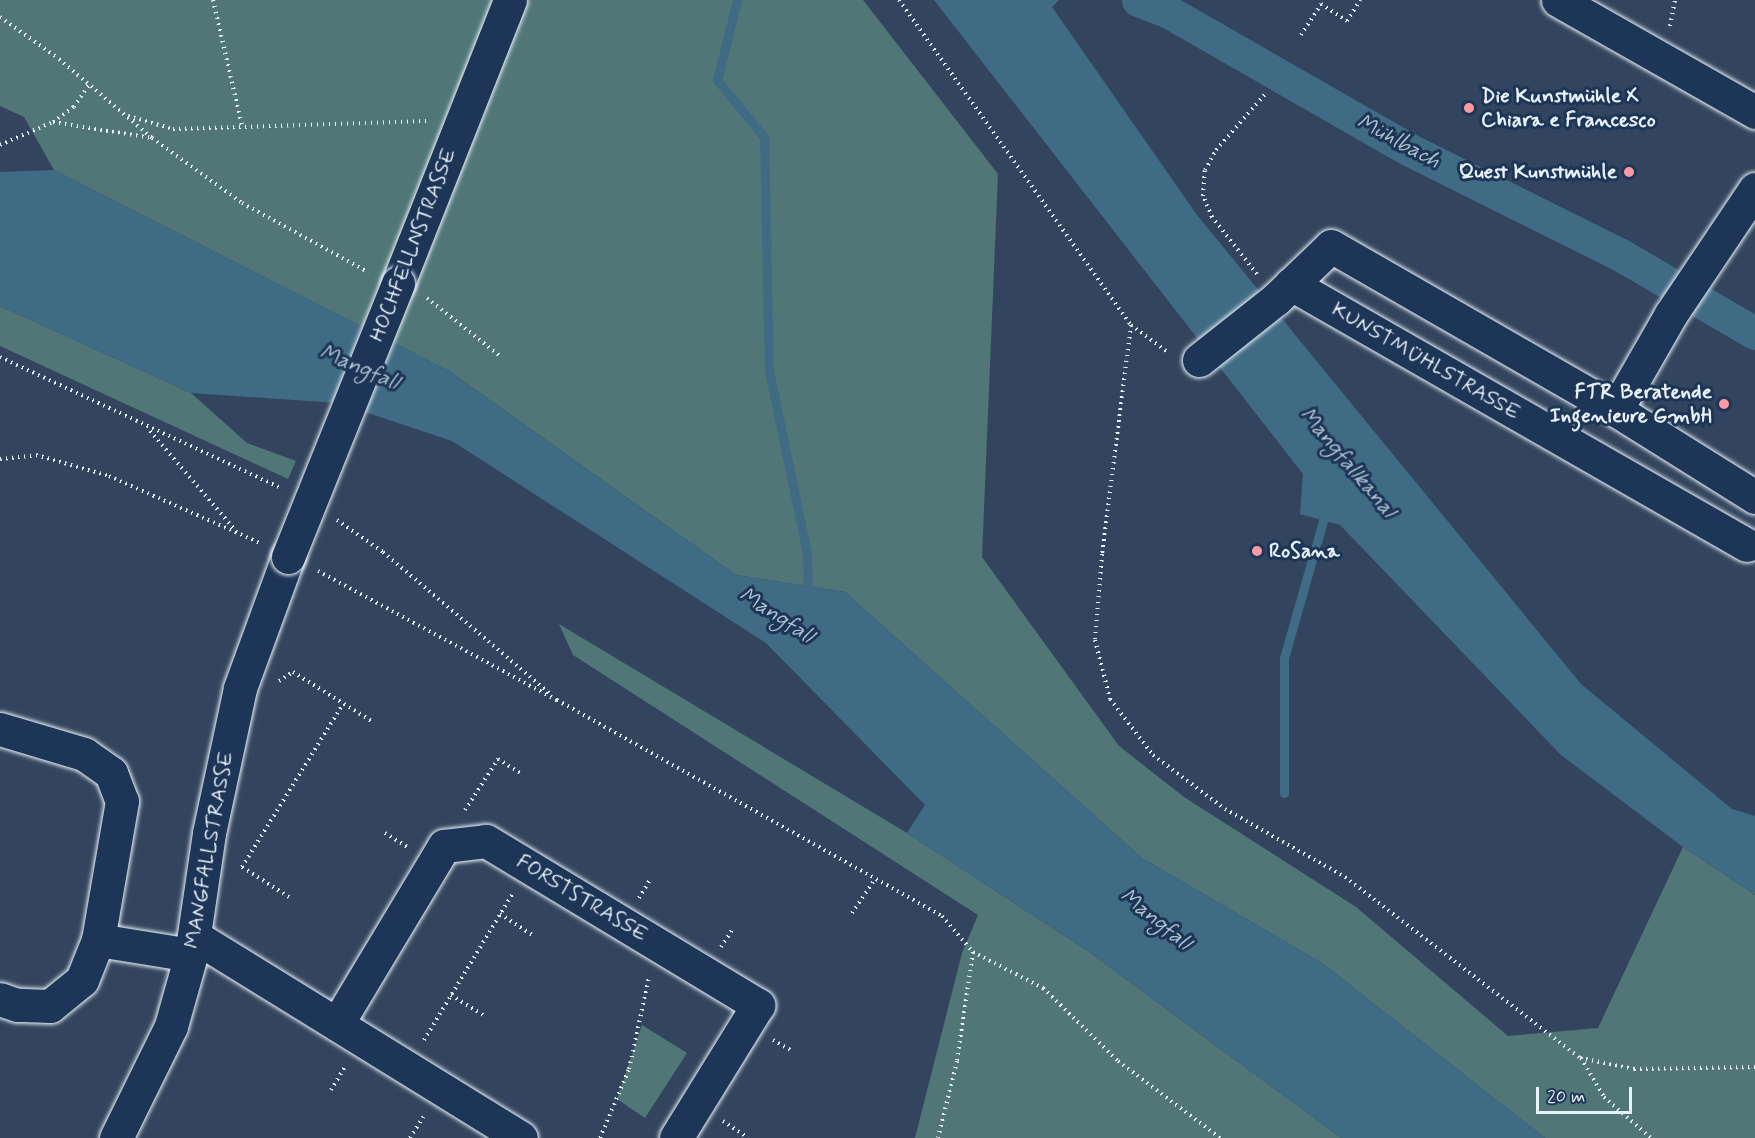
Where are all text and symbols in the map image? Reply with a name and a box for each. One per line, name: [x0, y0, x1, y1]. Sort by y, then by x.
place label: Die Kunstmühle X Chiara e Francesco: [1481, 83, 1656, 133]
marker: Die Kunstmühle X Chiara e Francesco: [1462, 101, 1476, 115]
water label: Mühlbach: [1352, 109, 1444, 175]
street label: HOCHFELLNSTRASSE: [364, 145, 462, 345]
place label: Quest Kunstmühle: [1459, 159, 1617, 185]
marker: Quest Kunstmühle: [1622, 165, 1636, 179]
street label: KUNSTMÜHLSTRASSE: [1327, 297, 1525, 425]
water label: Mangfall: [315, 340, 403, 396]
place label: FTR Beratende Ingenieure GmbH: [1549, 379, 1712, 429]
marker: FTR Beratende Ingenieure GmbH: [1717, 397, 1731, 411]
water label: Mangfallkanal: [1293, 402, 1401, 524]
place label: RoSana: [1269, 538, 1340, 564]
marker: RoSana: [1250, 544, 1264, 558]
water label: Mangfall: [734, 582, 818, 650]
street label: MANGFALLSTRASSE: [179, 749, 239, 951]
street label: FORSTSTRASSE: [512, 849, 652, 947]
water label: Mangfall: [1114, 883, 1196, 957]
scale bar: [1539, 1075, 1635, 1113]
text: 20 m: [1547, 1085, 1585, 1109]

